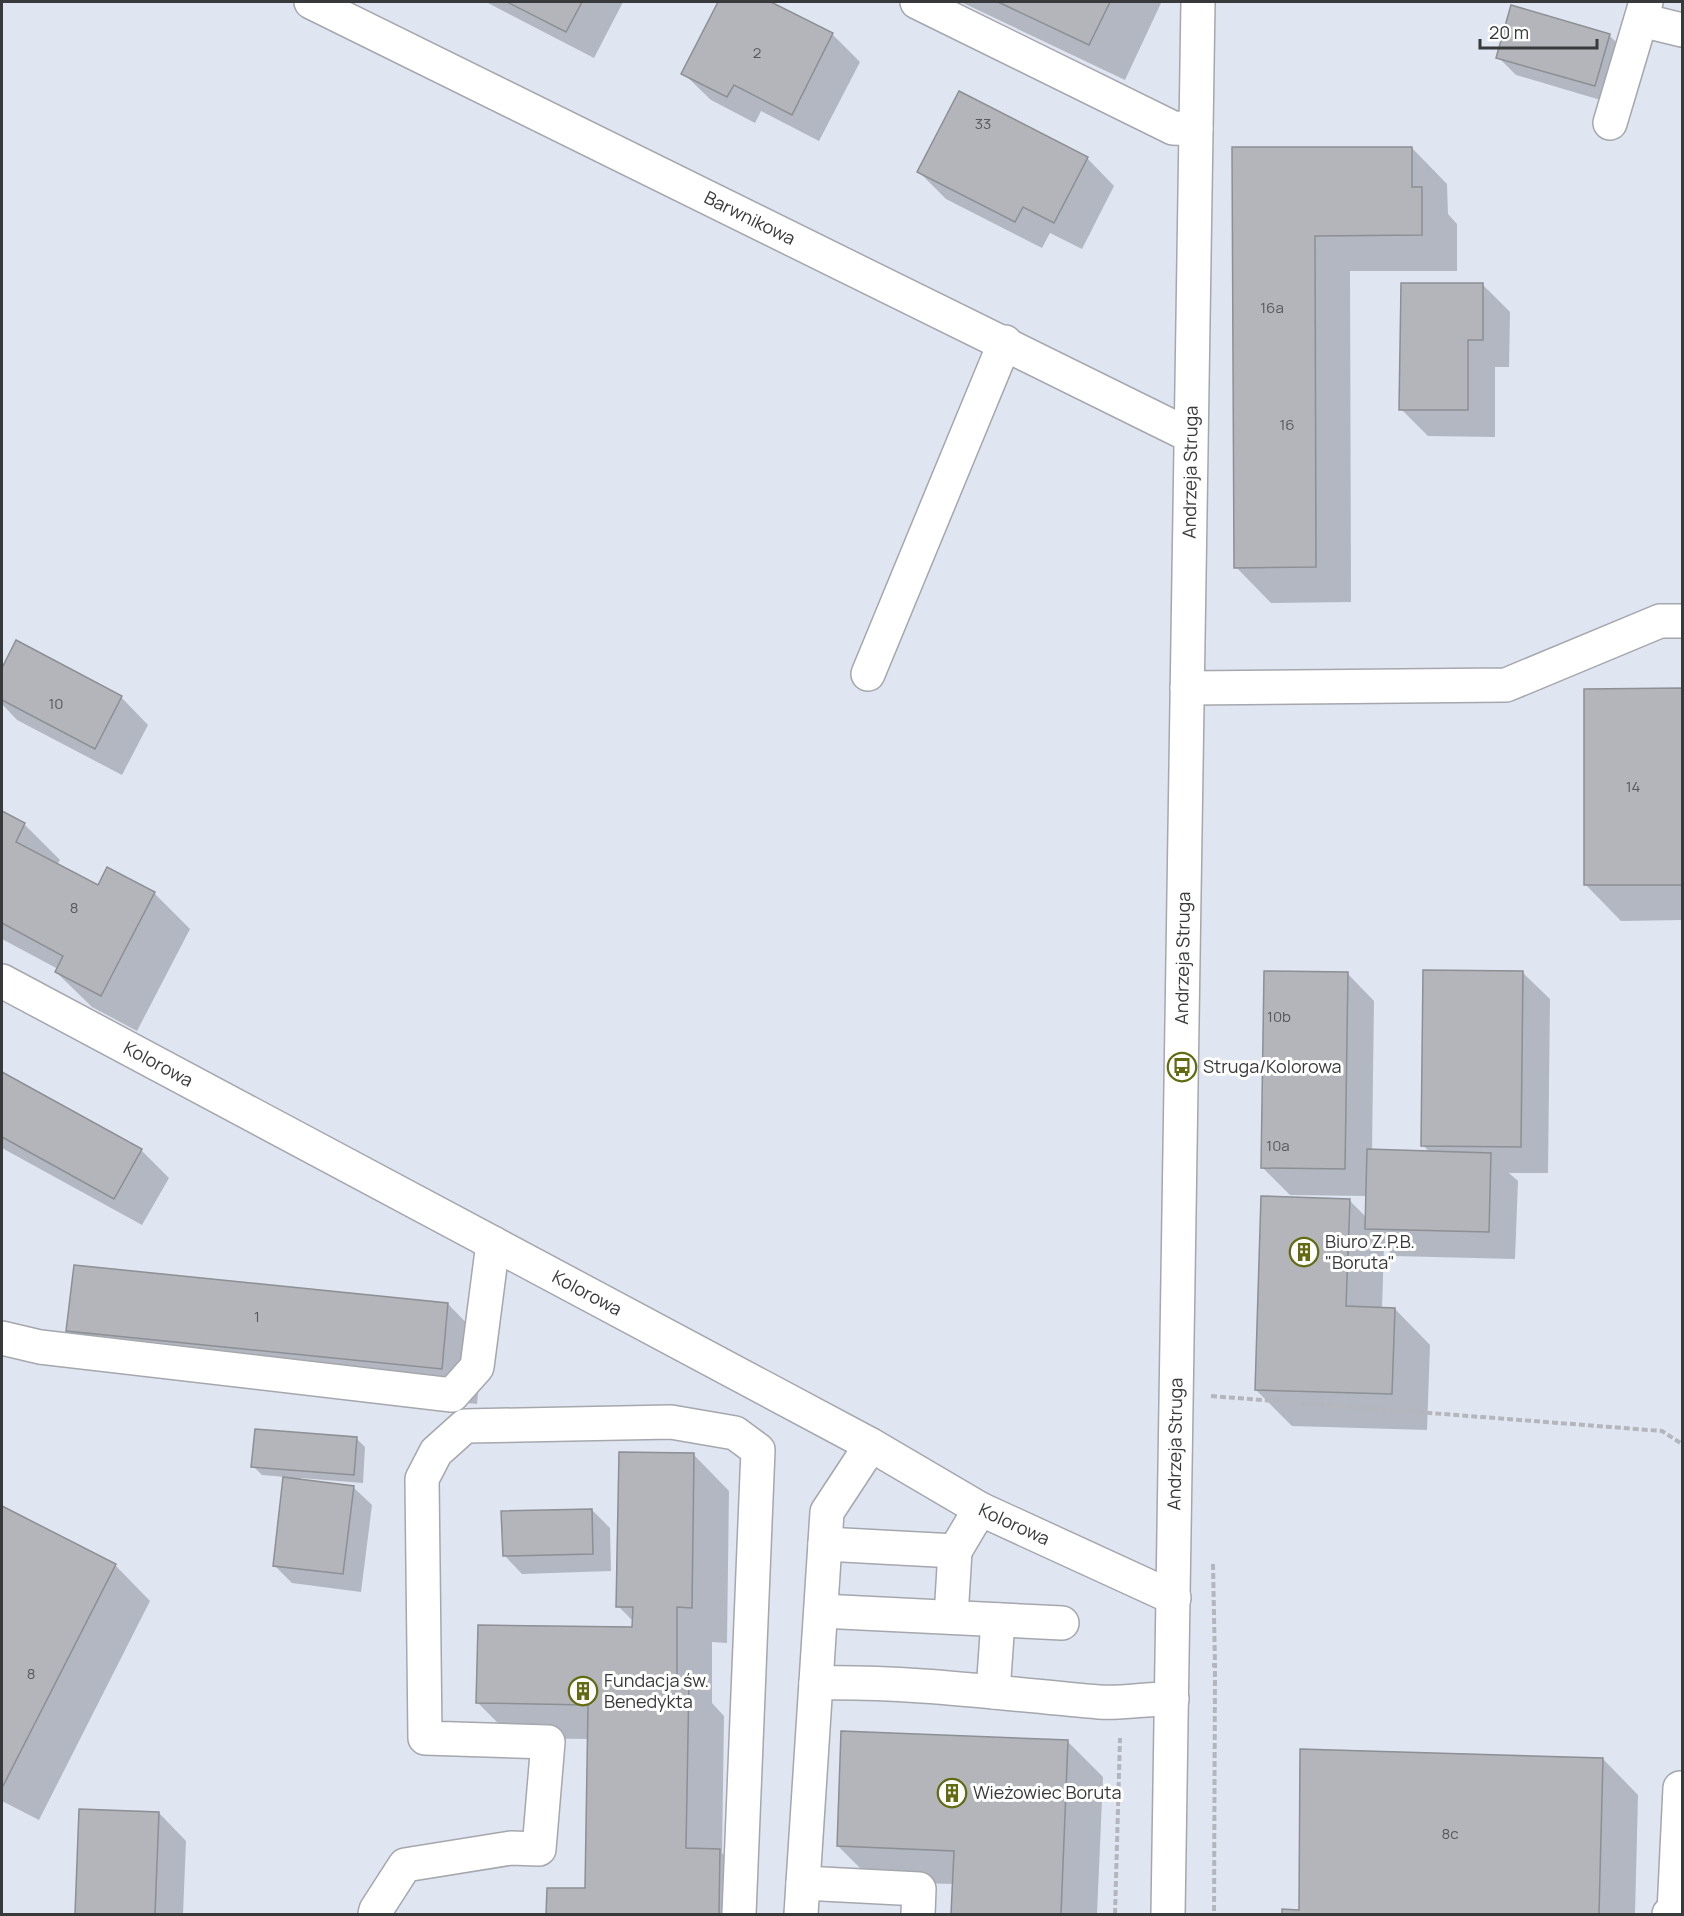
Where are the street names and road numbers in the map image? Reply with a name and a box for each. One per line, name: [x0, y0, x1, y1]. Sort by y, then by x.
street label: Barwnikowa: [700, 185, 800, 250]
street label: Andrzeja Struga: [1177, 406, 1203, 539]
street label: Andrzeja Struga: [1169, 891, 1195, 1025]
street label: Kolorowa: [120, 1035, 198, 1092]
street label: Kolorowa: [548, 1264, 626, 1321]
street label: Andrzeja Struga: [1161, 1377, 1187, 1511]
street label: Kolorowa: [975, 1497, 1054, 1550]

